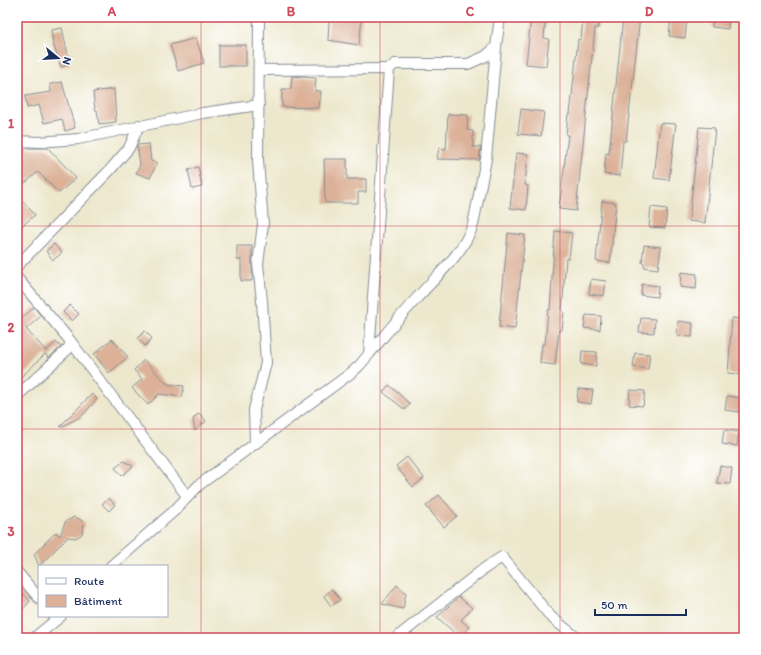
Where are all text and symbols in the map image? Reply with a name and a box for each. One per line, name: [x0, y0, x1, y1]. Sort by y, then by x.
text: A: [107, 4, 117, 19]
text: B: [287, 4, 296, 19]
text: C: [466, 4, 475, 19]
text: D: [645, 4, 654, 19]
north arrow: [38, 38, 78, 78]
text: N: [60, 55, 74, 66]
text: 1: [8, 116, 14, 131]
text: 2: [8, 320, 15, 335]
text: 3: [7, 524, 15, 539]
legend: [38, 565, 168, 617]
text: Route: [74, 574, 104, 588]
scale bar: [595, 591, 686, 617]
text: Bâtiment: [74, 594, 123, 608]
text: 50 m: [601, 598, 627, 612]

